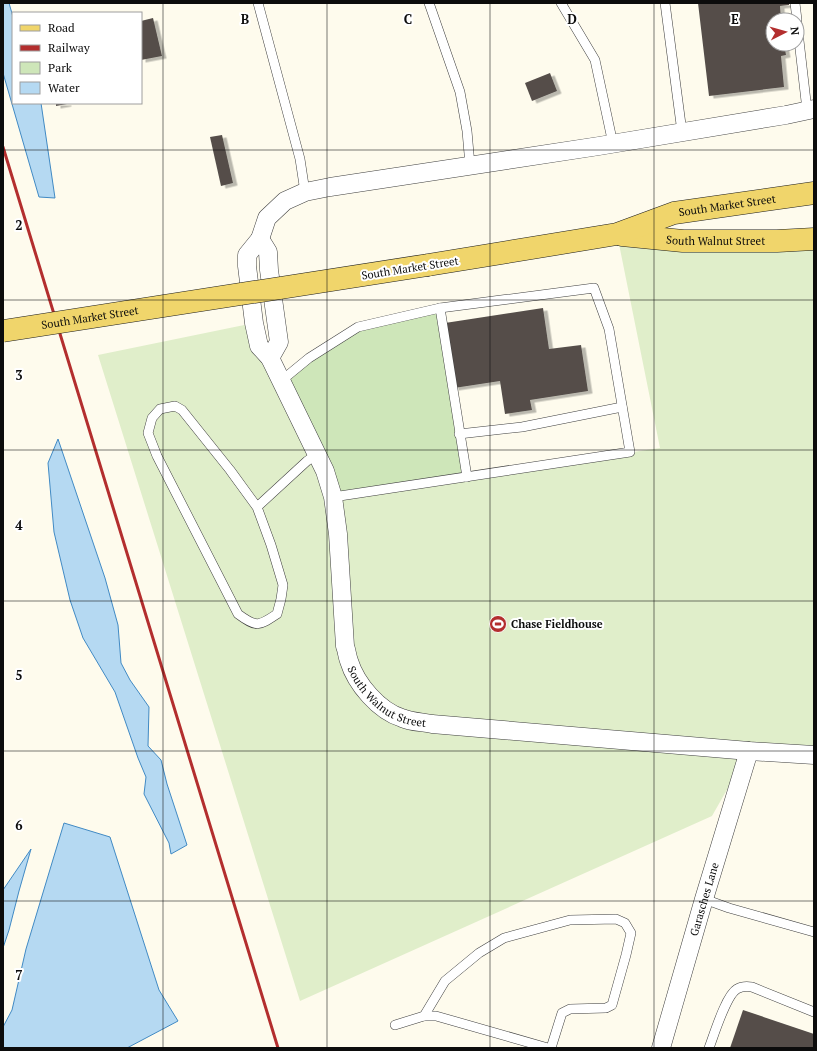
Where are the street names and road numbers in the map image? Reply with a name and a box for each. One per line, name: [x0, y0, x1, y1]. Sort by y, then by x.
street label: South Market Street: [678, 192, 777, 219]
street label: South Walnut Street: [666, 232, 765, 248]
street label: South Market Street: [361, 253, 459, 283]
street label: South Market Street: [40, 303, 140, 332]
street label: South Walnut Street: [345, 664, 427, 730]
street label: Garasches Lane: [687, 860, 722, 938]

